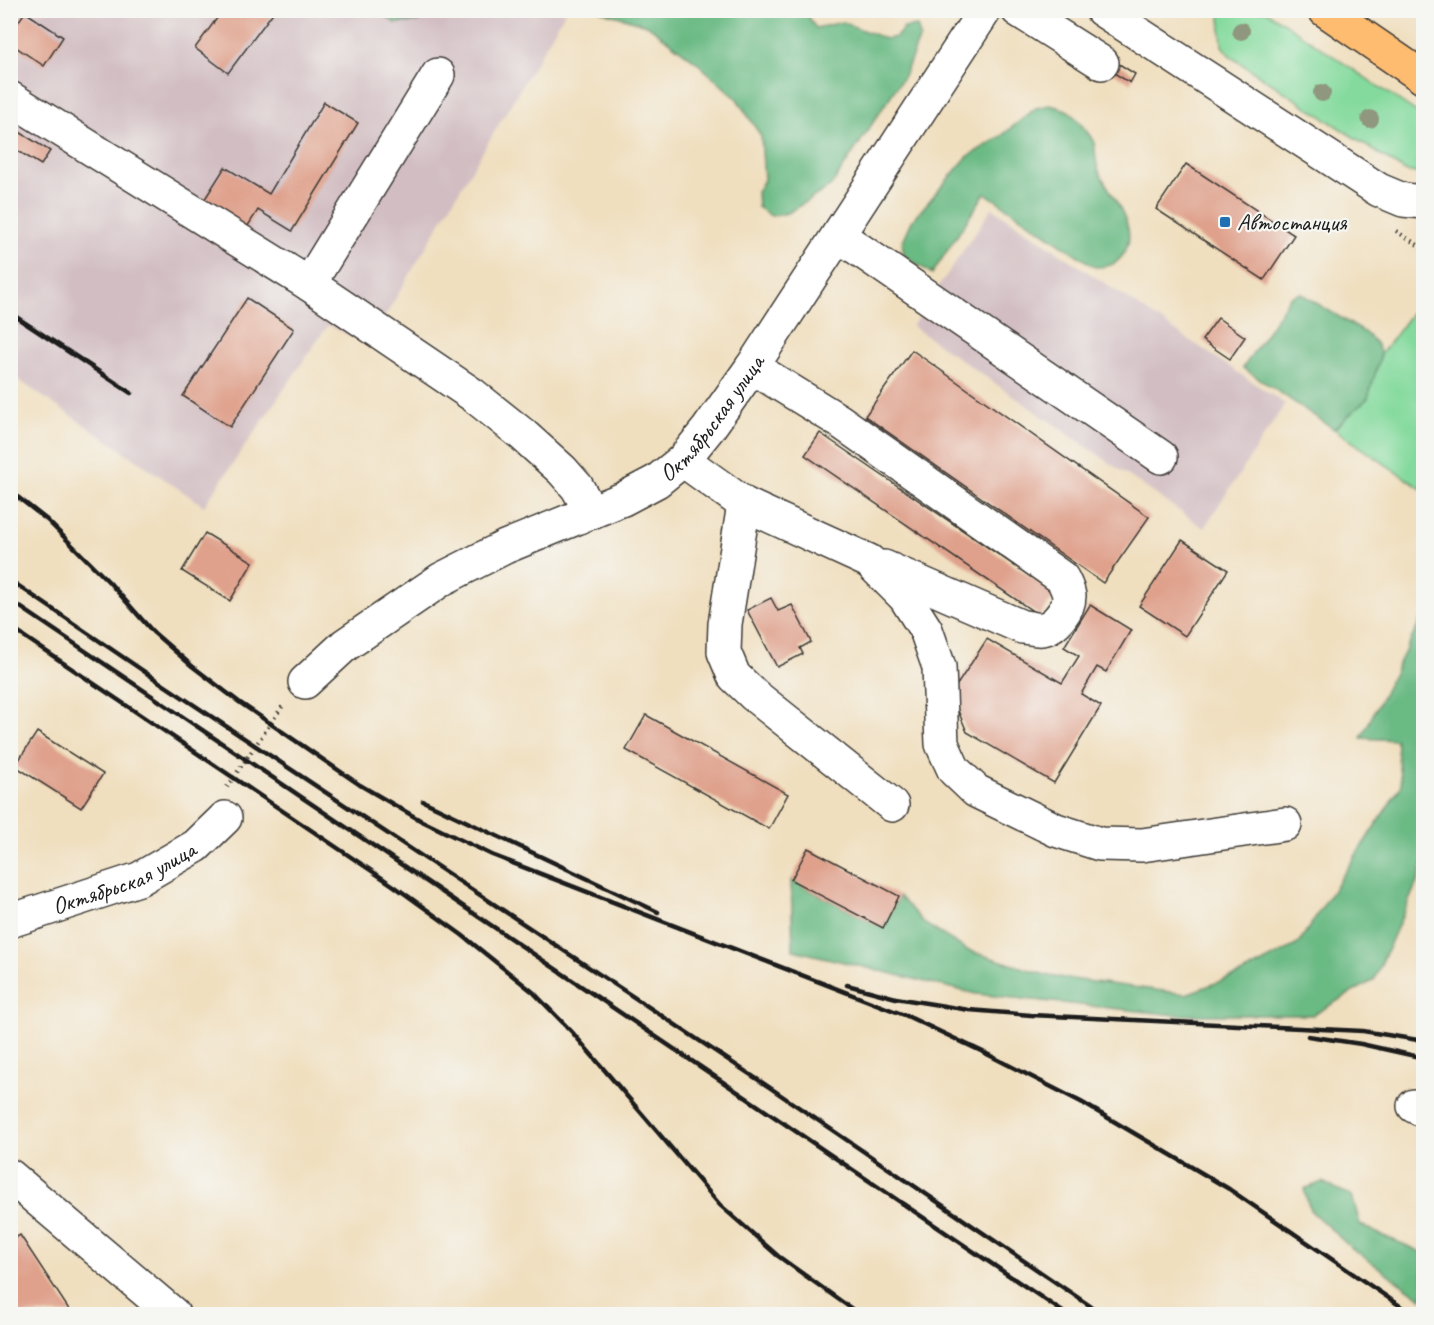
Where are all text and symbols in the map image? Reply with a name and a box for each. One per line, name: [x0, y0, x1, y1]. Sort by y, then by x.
place label: Автостанция: [1237, 207, 1348, 237]
marker: Автостанция: [1218, 215, 1232, 229]
street label: Октябрьская улица: [653, 348, 772, 488]
street label: Октябрьская улица: [48, 833, 203, 921]

